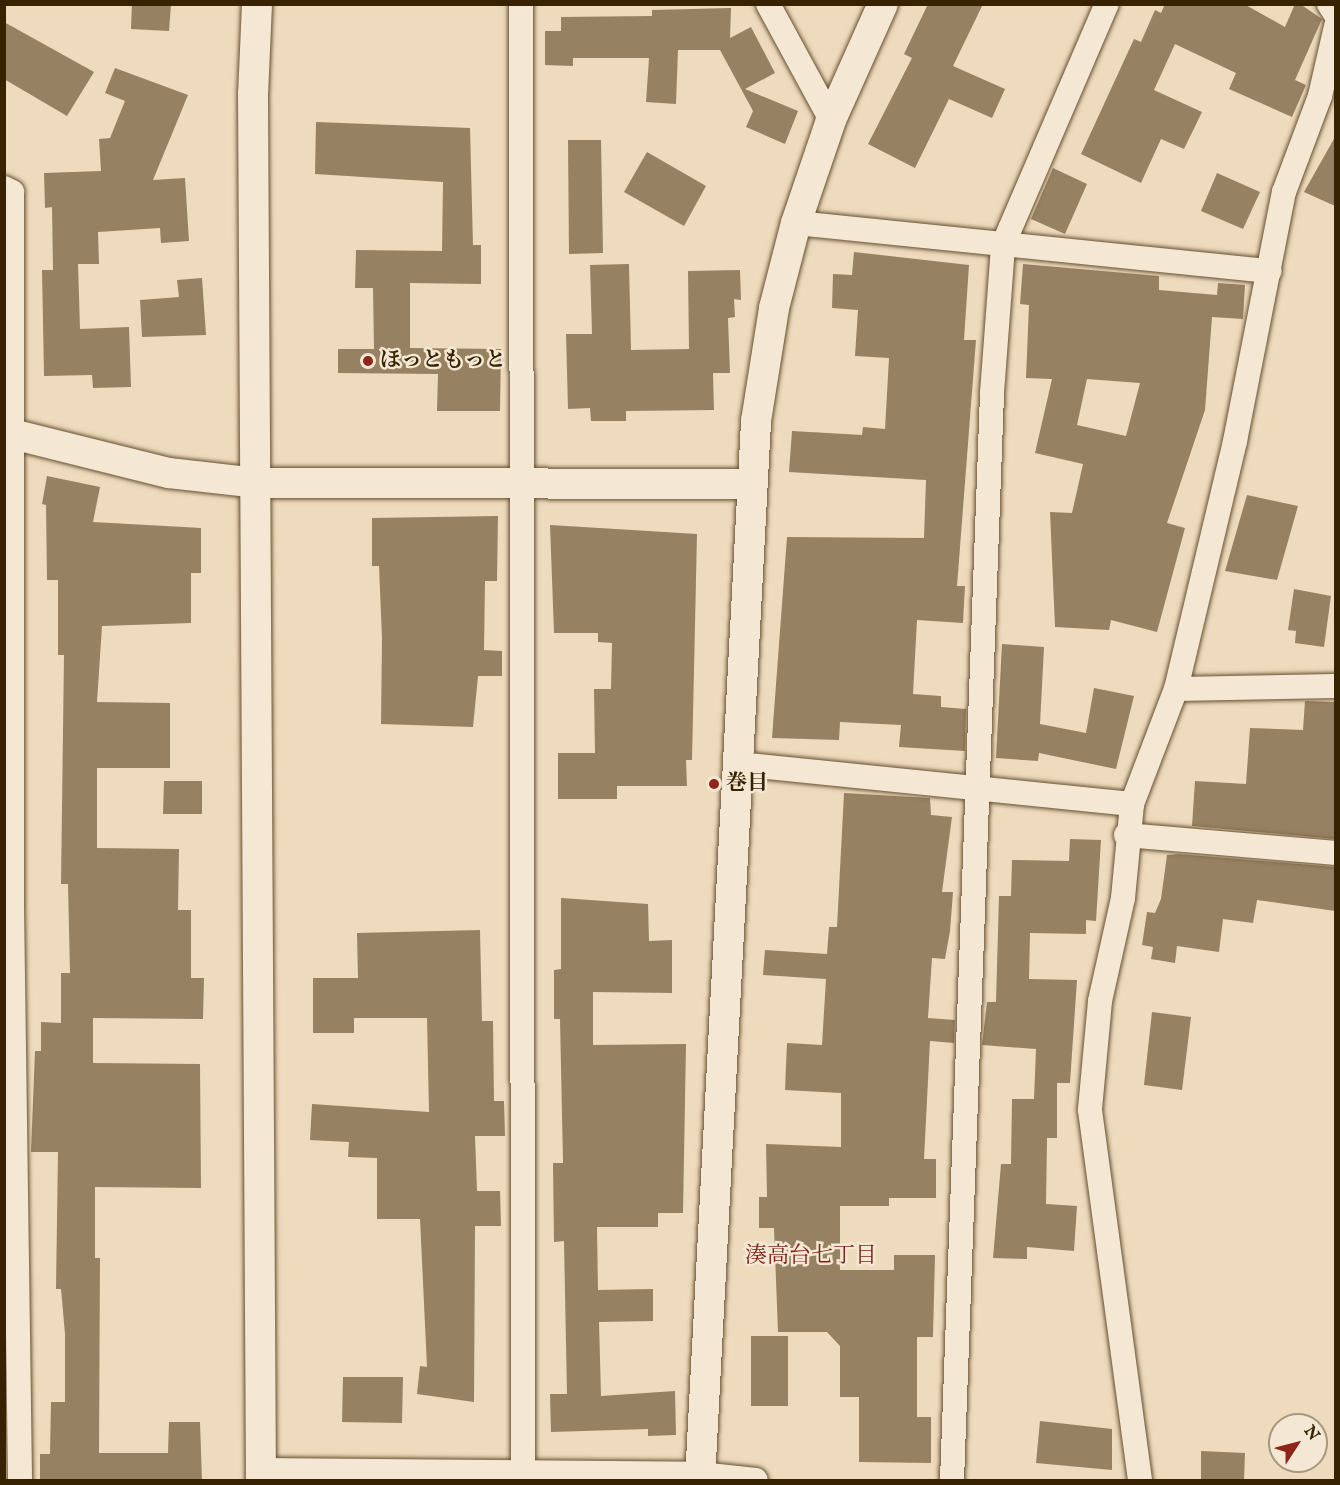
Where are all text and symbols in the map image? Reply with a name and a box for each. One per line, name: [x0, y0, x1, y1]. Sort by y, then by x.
place label: ほっともっと: [380, 348, 506, 374]
marker: ほっともっと: [361, 354, 375, 368]
place label: 巻目: [726, 771, 768, 797]
marker: 巻目: [707, 777, 721, 791]
district label: 湊高台七丁目: [745, 1244, 877, 1270]
north arrow: [1268, 1413, 1328, 1473]
text: N: [1299, 1422, 1323, 1445]

